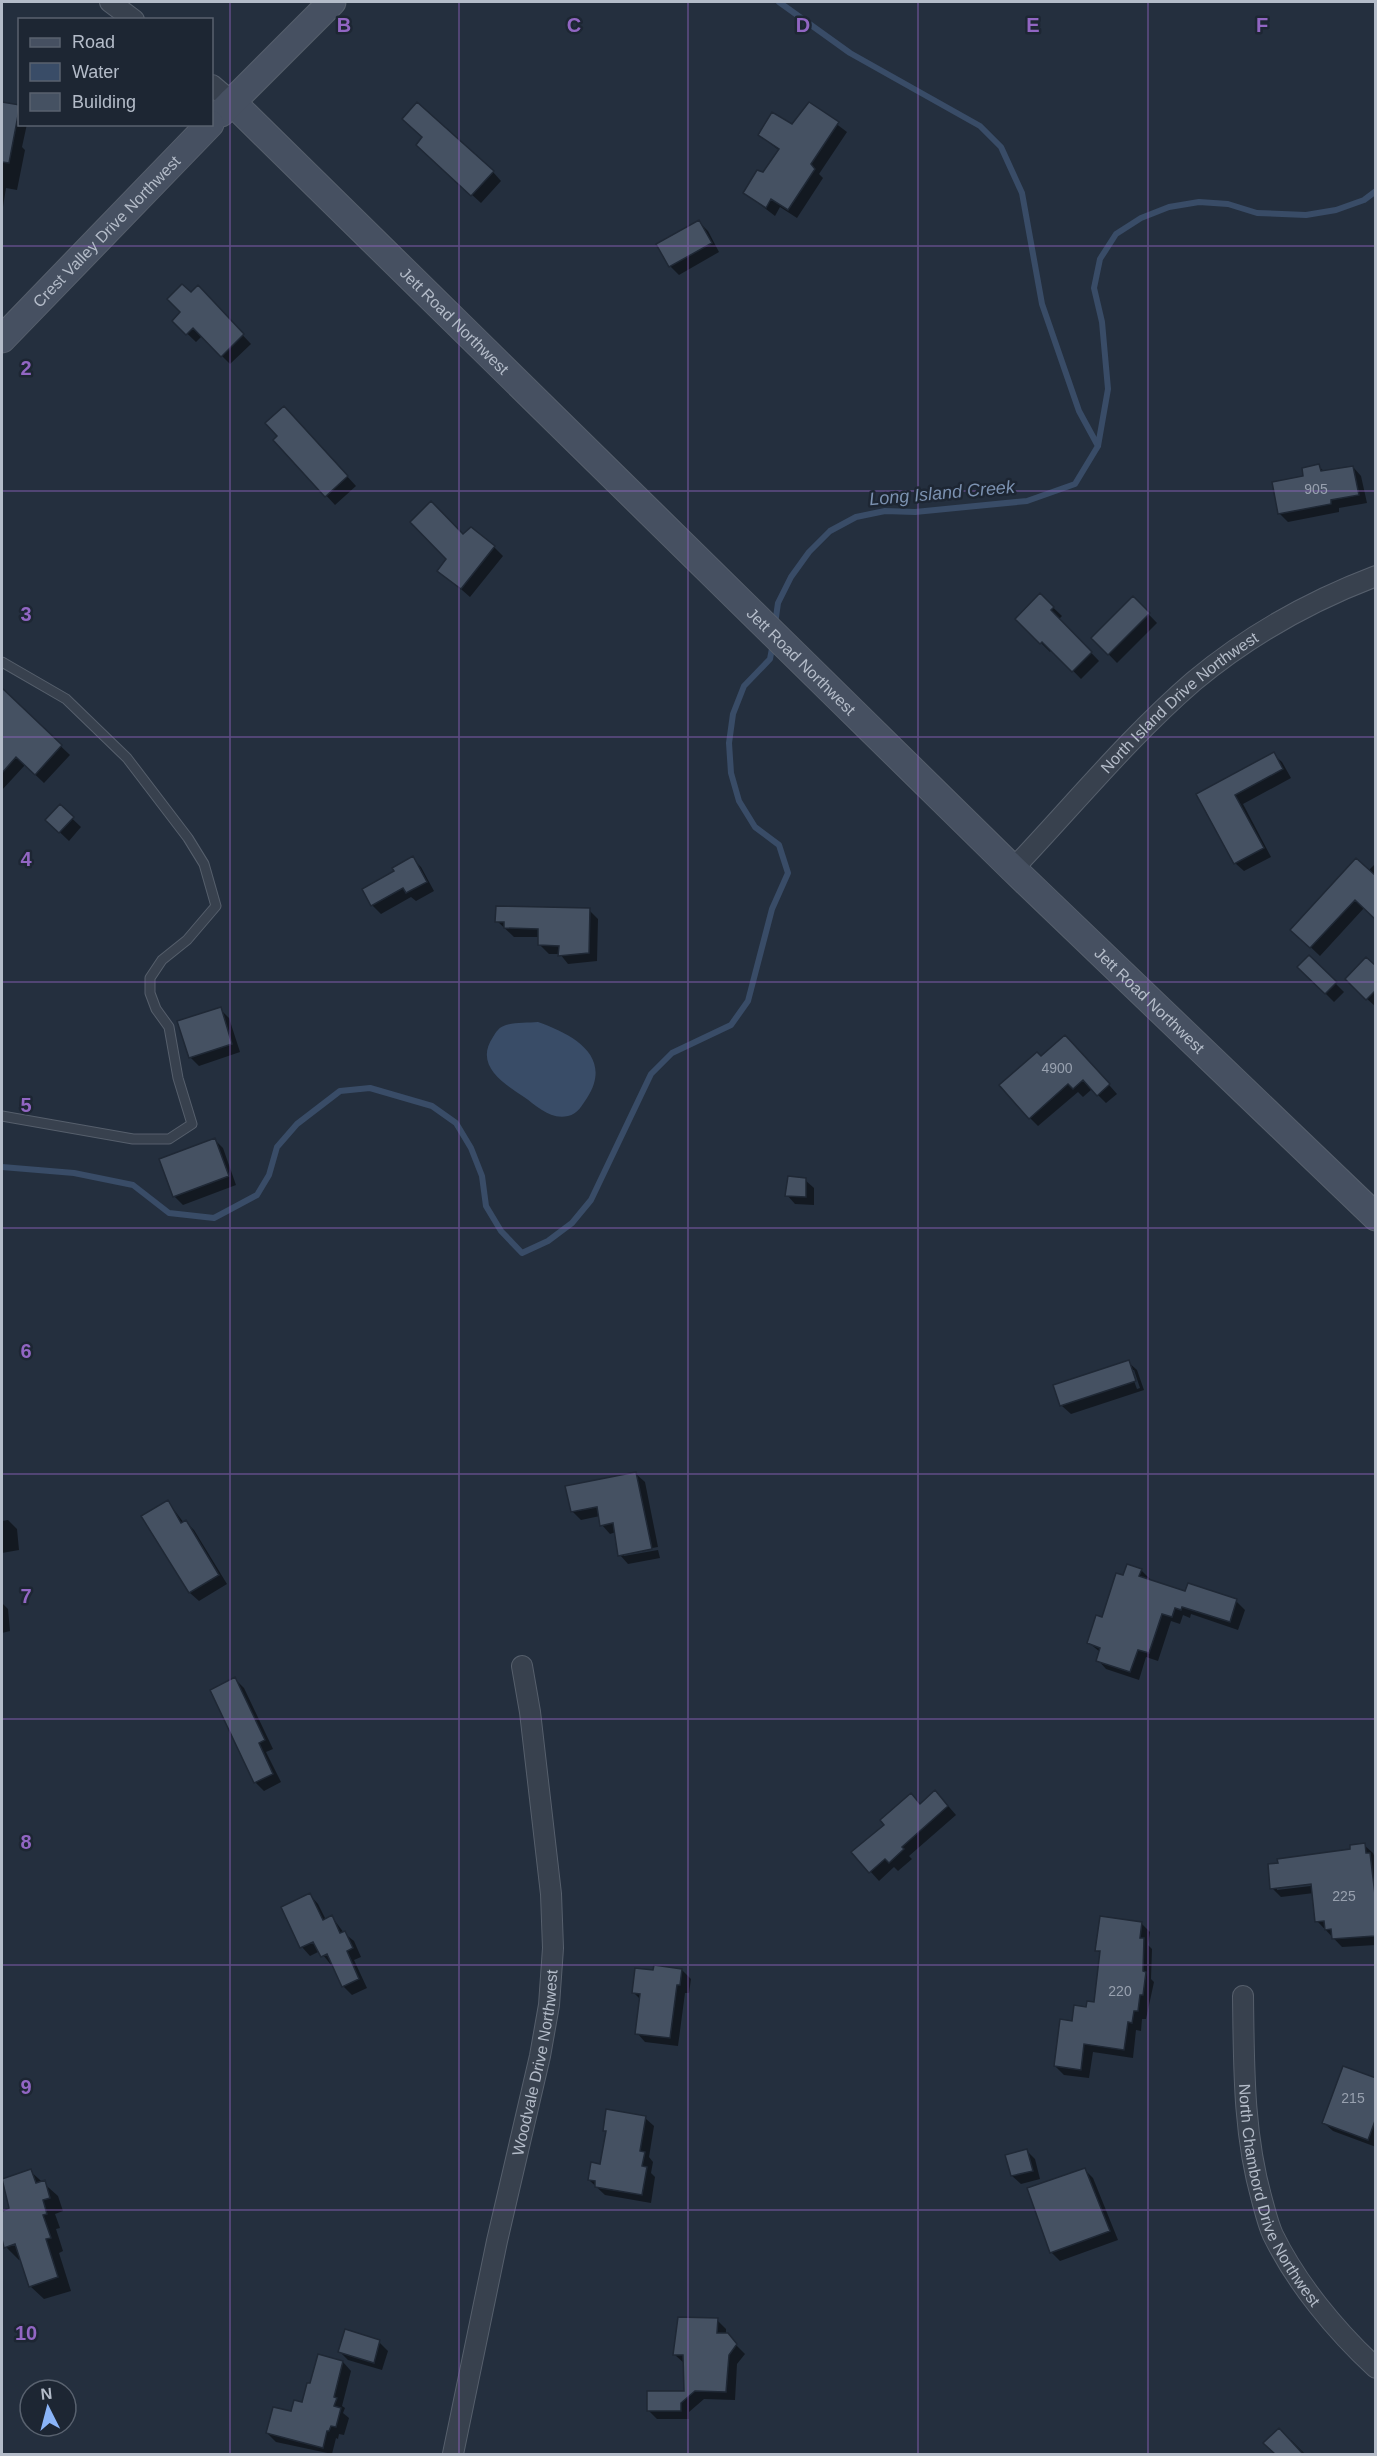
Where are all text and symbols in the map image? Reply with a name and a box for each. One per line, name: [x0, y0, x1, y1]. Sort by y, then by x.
text: B: [337, 14, 351, 36]
text: C: [567, 14, 581, 36]
text: D: [796, 14, 810, 36]
text: E: [1026, 14, 1040, 36]
text: F: [1256, 14, 1268, 36]
legend: [18, 18, 213, 126]
text: Road: [72, 32, 115, 52]
text: Water: [72, 62, 119, 82]
text: Building: [72, 92, 136, 112]
street label: Crest Valley Drive Northwest: [29, 152, 184, 310]
street label: Jett Road Northwest: [397, 264, 513, 378]
text: 2: [20, 357, 32, 379]
water label: Long Island Creek: [868, 477, 1017, 509]
house number: 905: [1304, 481, 1328, 497]
text: 3: [20, 603, 32, 625]
street label: Jett Road Northwest: [744, 604, 859, 718]
street label: North Island Drive Northwest: [1097, 628, 1261, 776]
text: 4: [20, 848, 32, 870]
street label: Jett Road Northwest: [1091, 944, 1208, 1057]
house number: 4900: [1041, 1060, 1073, 1076]
text: 5: [20, 1094, 32, 1116]
text: 6: [20, 1340, 32, 1362]
text: 7: [20, 1585, 32, 1607]
text: 8: [20, 1831, 32, 1853]
house number: 225: [1332, 1888, 1356, 1904]
street label: Woodvale Drive Northwest: [509, 1969, 560, 2157]
house number: 220: [1108, 1983, 1132, 1999]
text: 9: [20, 2076, 32, 2098]
street label: North Chambord Drive Northwest: [1236, 2083, 1324, 2310]
house number: 215: [1341, 2090, 1365, 2106]
text: 10: [15, 2322, 37, 2344]
north arrow: [18, 2378, 78, 2438]
text: N: [40, 2385, 53, 2403]

